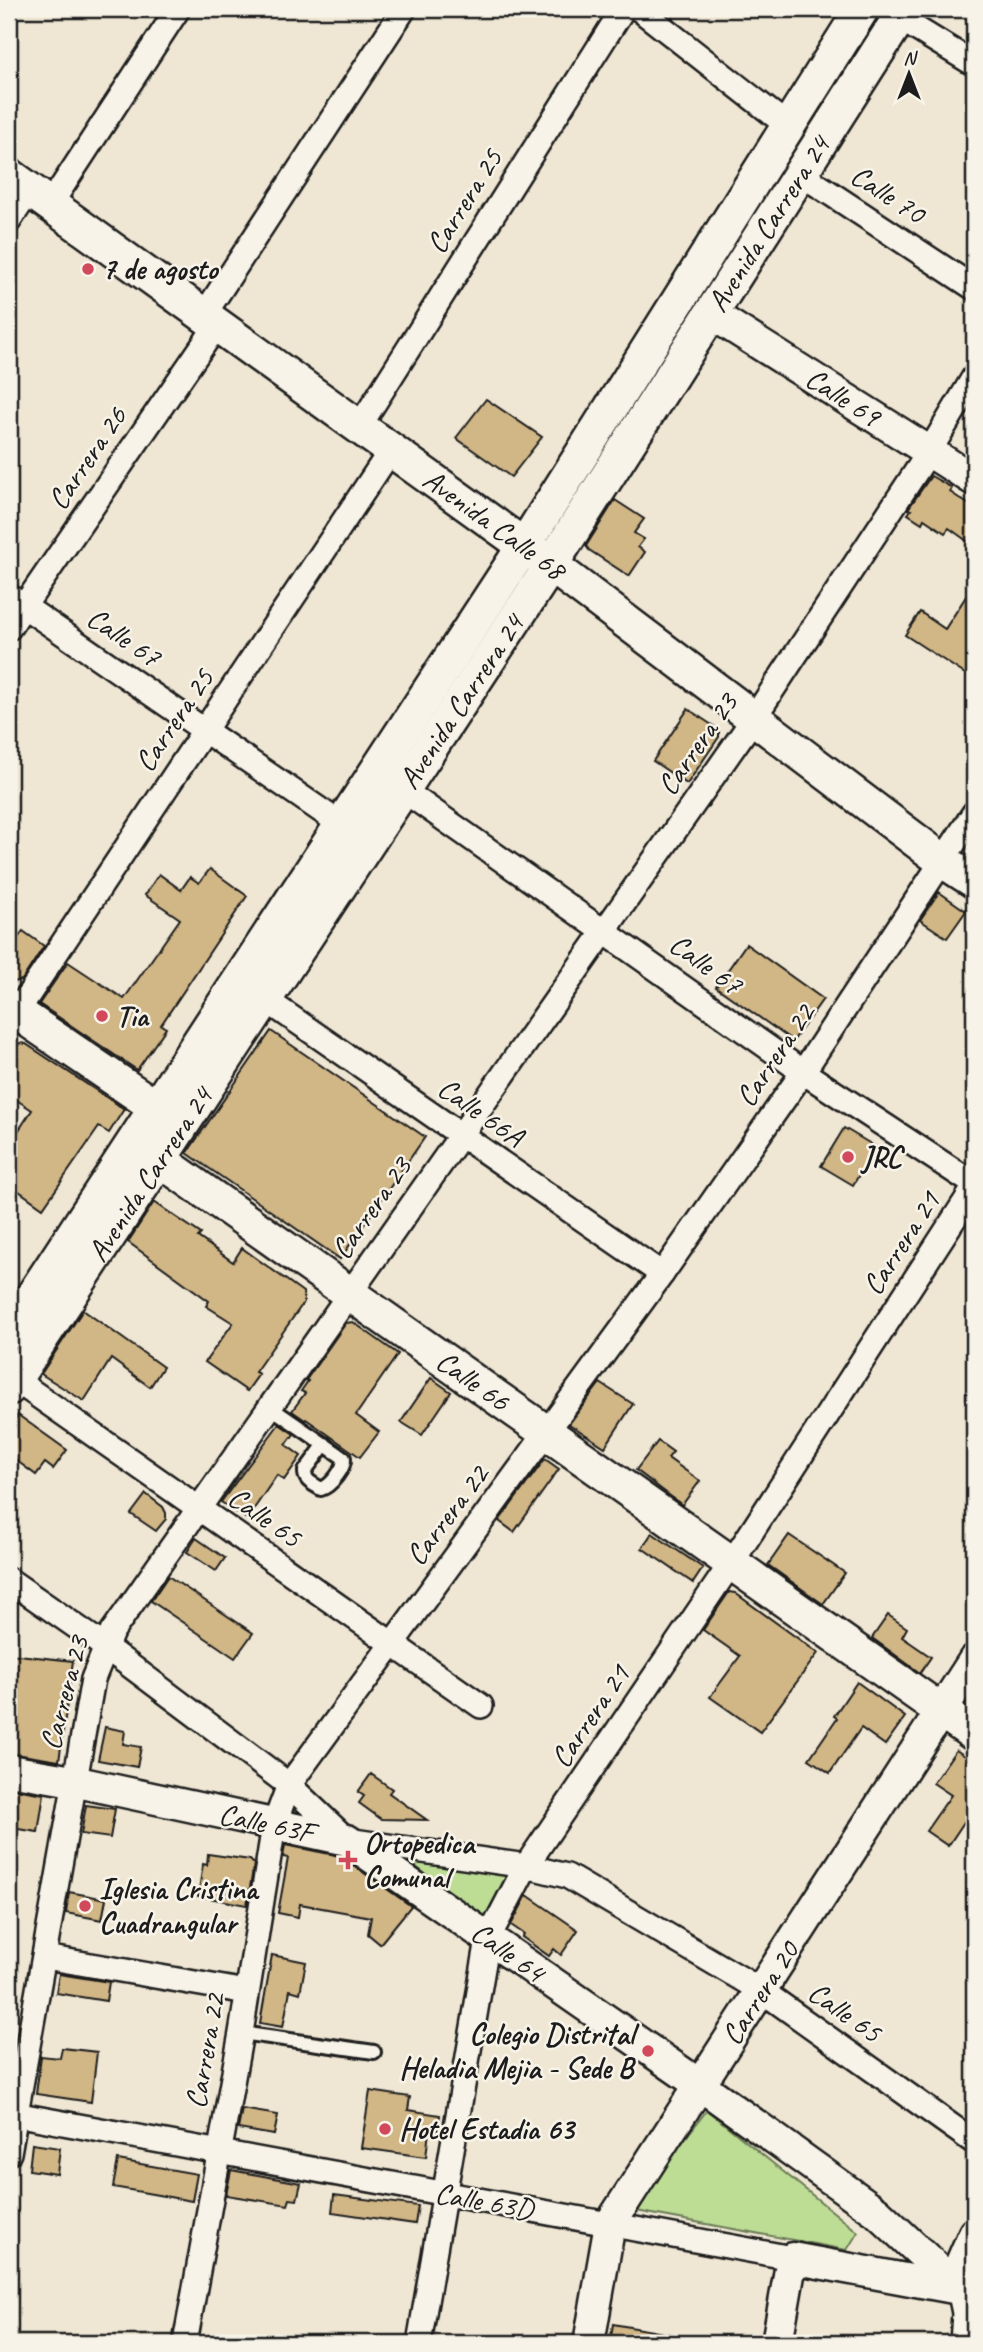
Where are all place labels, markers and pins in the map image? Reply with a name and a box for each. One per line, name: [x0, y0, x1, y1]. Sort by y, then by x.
place label: 7 de agosto: [102, 250, 219, 288]
marker: 7 de agosto: [80, 261, 96, 277]
place label: Tia: [116, 997, 151, 1035]
marker: Tia: [94, 1008, 110, 1024]
place label: JRC: [860, 1138, 905, 1176]
marker: JRC: [840, 1149, 856, 1165]
place label: Ortopedica Comunal: [364, 1824, 477, 1896]
marker: Ortopedica Comunal: [338, 1850, 358, 1870]
place label: Iglesia Cristina Cuadrangular: [99, 1870, 260, 1942]
marker: Iglesia Cristina Cuadrangular: [77, 1898, 93, 1914]
place label: Colegio Distrital Heladia Mejia - Sede B: [399, 2015, 640, 2087]
marker: Colegio Distrital Heladia Mejia - Sede B: [640, 2043, 656, 2059]
place label: Hotel Estadia 63: [399, 2110, 576, 2148]
marker: Hotel Estadia 63: [377, 2121, 393, 2137]

